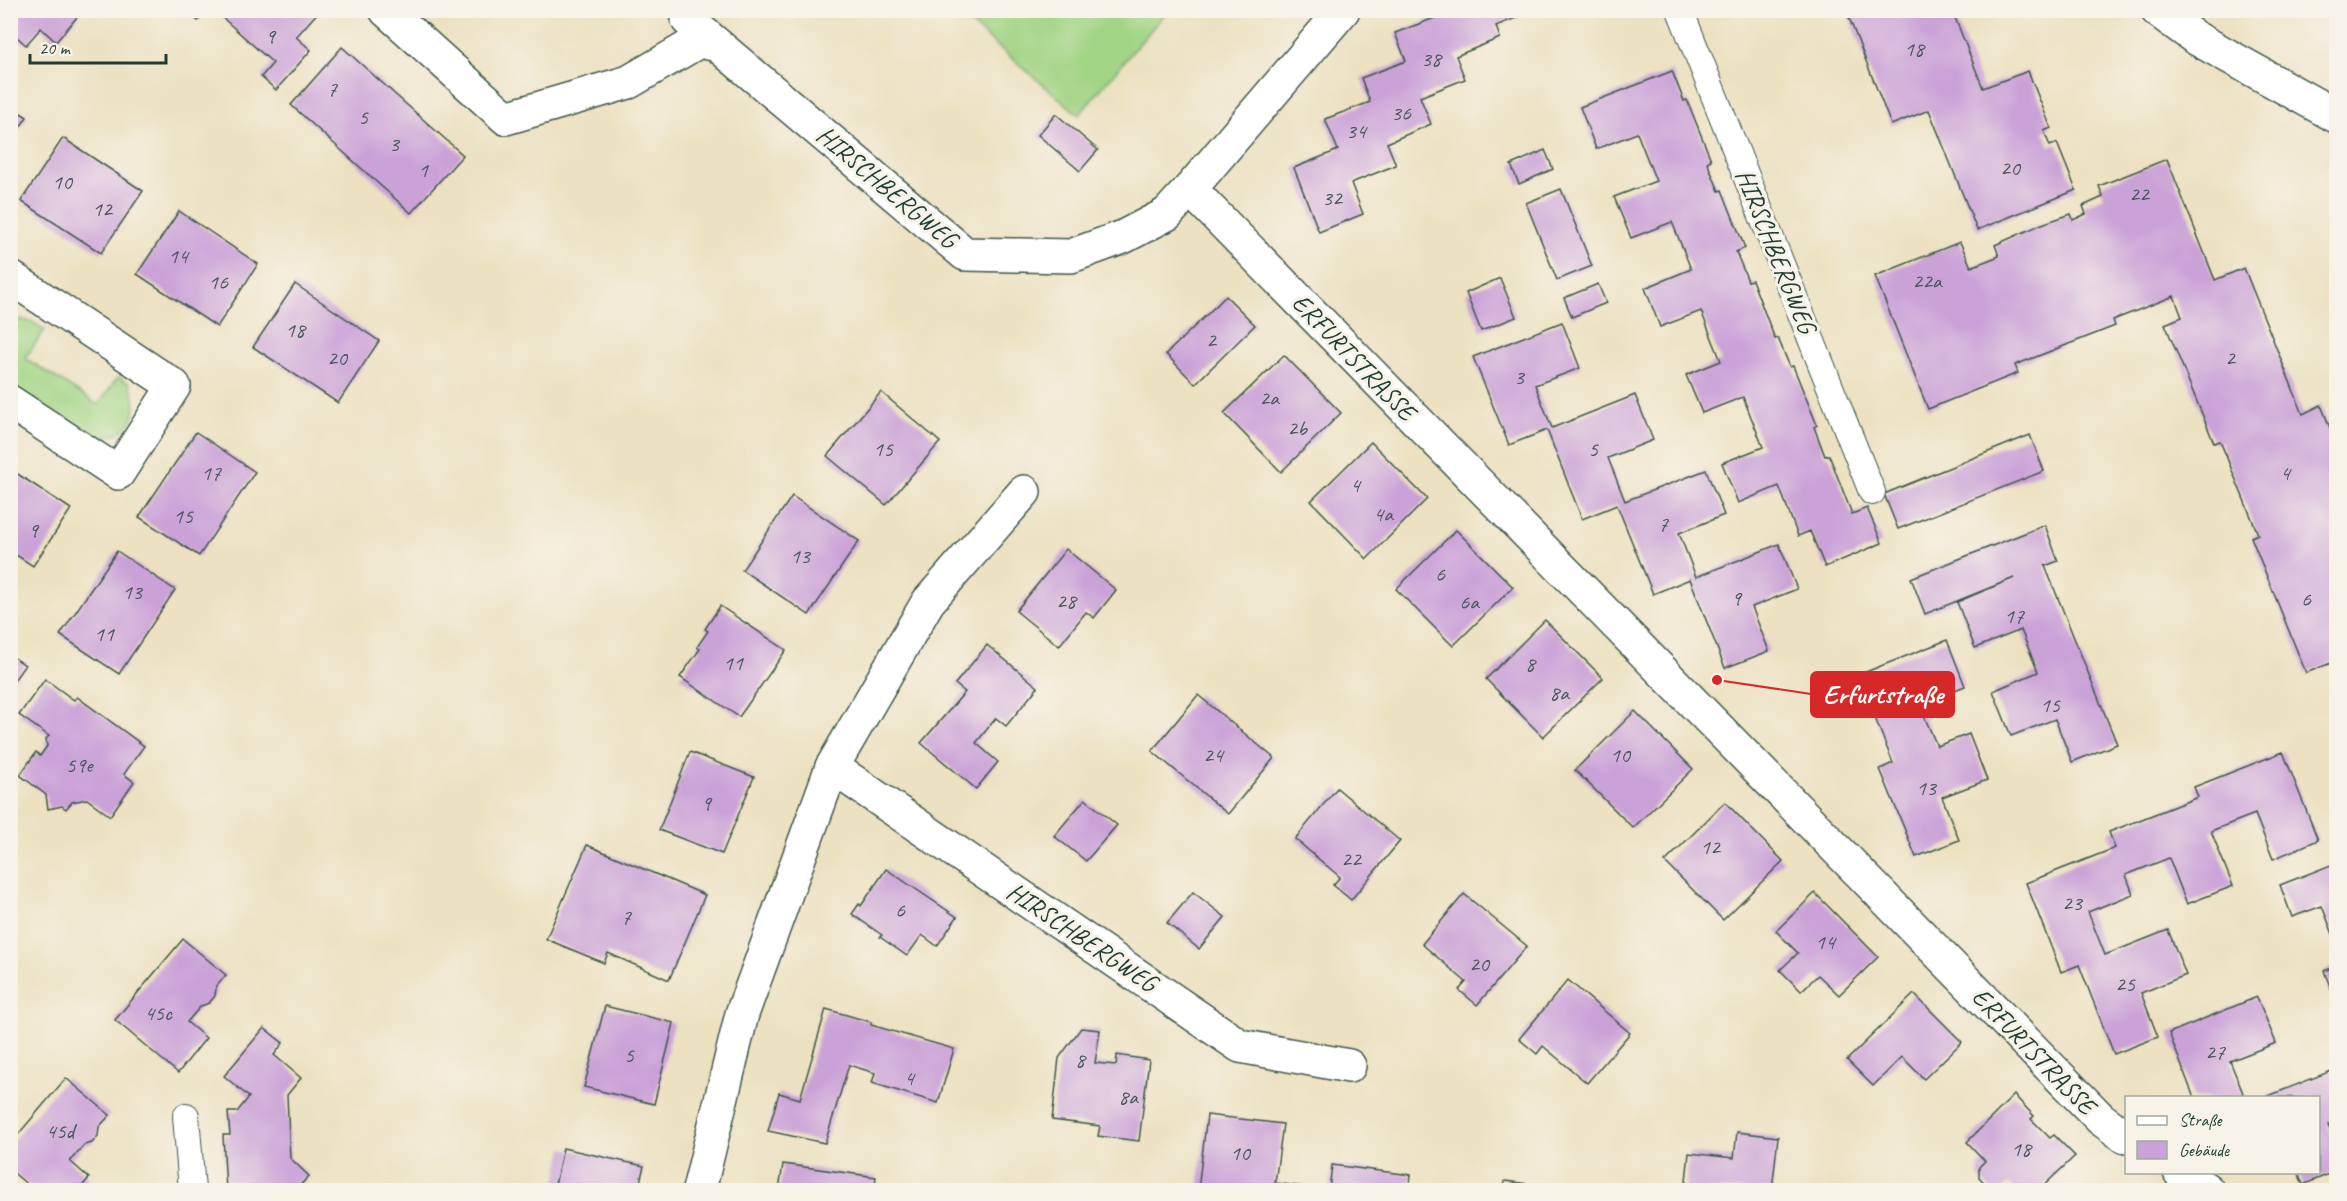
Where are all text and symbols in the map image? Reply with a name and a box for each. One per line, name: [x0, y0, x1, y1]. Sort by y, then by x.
house number: 9: [265, 22, 277, 50]
scale bar: [30, 27, 166, 65]
house number: 18: [1904, 35, 1926, 63]
text: 20 m: [39, 37, 72, 59]
house number: 38: [1421, 45, 1443, 73]
house number: 7: [327, 75, 338, 103]
house number: 36: [1391, 99, 1412, 127]
house number: 5: [358, 103, 369, 131]
house number: 34: [1346, 117, 1368, 145]
street label: HIRSCHBERGWEG: [810, 118, 967, 258]
house number: 3: [389, 130, 401, 158]
house number: 20: [2000, 154, 2022, 182]
house number: 1: [418, 156, 429, 184]
street label: HIRSCHBERGWEG: [1728, 164, 1825, 341]
house number: 10: [52, 168, 74, 196]
house number: 22: [2129, 180, 2151, 208]
house number: 32: [1322, 184, 1344, 212]
house number: 12: [92, 195, 114, 223]
house number: 14: [168, 242, 190, 270]
house number: 22a: [1912, 267, 1943, 295]
house number: 16: [208, 268, 229, 296]
street label: ERFURTSTRASSE: [1285, 286, 1425, 430]
house number: 18: [285, 316, 307, 344]
house number: 2: [1206, 326, 1218, 354]
house number: 20: [327, 344, 349, 372]
house number: 2: [2225, 344, 2237, 372]
house number: 3: [1514, 363, 1526, 391]
house number: 2a: [1259, 384, 1280, 412]
house number: 2b: [1287, 414, 1308, 442]
house number: 15: [873, 435, 894, 463]
house number: 5: [1588, 435, 1599, 463]
house number: 17: [201, 459, 222, 487]
house number: 4: [2280, 459, 2292, 487]
house number: 4: [1350, 471, 1362, 499]
house number: 4a: [1373, 500, 1394, 528]
house number: 15: [173, 502, 194, 530]
house number: 7: [1658, 510, 1669, 538]
house number: 9: [28, 516, 40, 544]
house number: 13: [790, 542, 812, 570]
house number: 6: [1435, 560, 1446, 588]
house number: 13: [122, 578, 144, 606]
house number: 9: [1731, 584, 1743, 612]
house number: 6: [2301, 585, 2312, 613]
house number: 28: [1056, 587, 1078, 615]
house number: 6a: [1459, 588, 1480, 616]
house number: 17: [2004, 602, 2025, 630]
house number: 11: [94, 620, 115, 648]
house number: 11: [723, 649, 744, 677]
house number: 8: [1525, 650, 1537, 678]
callout: Erfurtstraße: [1811, 672, 1954, 717]
text: Erfurtstraße: [1823, 677, 1946, 711]
house number: 8a: [1549, 679, 1570, 707]
house number: 15: [2040, 691, 2061, 719]
house number: 24: [1203, 741, 1225, 769]
house number: 10: [1610, 741, 1632, 769]
house number: 59e: [66, 751, 94, 779]
house number: 13: [1916, 774, 1938, 802]
house number: 9: [701, 789, 713, 817]
house number: 12: [1700, 833, 1722, 861]
house number: 22: [1341, 845, 1363, 873]
street label: HIRSCHBERGWEG: [1001, 875, 1166, 1001]
house number: 23: [2062, 889, 2084, 917]
house number: 6: [895, 896, 906, 924]
house number: 7: [621, 903, 632, 931]
house number: 14: [1815, 928, 1837, 956]
house number: 20: [1469, 950, 1491, 978]
house number: 25: [2115, 970, 2136, 998]
street label: ERFURTSTRASSE: [1965, 980, 2105, 1124]
house number: 45c: [144, 999, 173, 1027]
house number: 27: [2205, 1038, 2226, 1066]
house number: 5: [624, 1041, 635, 1069]
house number: 8: [1075, 1046, 1087, 1074]
house number: 4: [904, 1064, 916, 1092]
house number: 8a: [1118, 1083, 1139, 1111]
legend: [2125, 1096, 2320, 1174]
text: Straße: [2179, 1109, 2223, 1131]
house number: 45d: [46, 1117, 78, 1145]
house number: 18: [2011, 1135, 2033, 1163]
house number: 10: [1230, 1139, 1252, 1167]
text: Gebäude: [2179, 1139, 2230, 1161]

